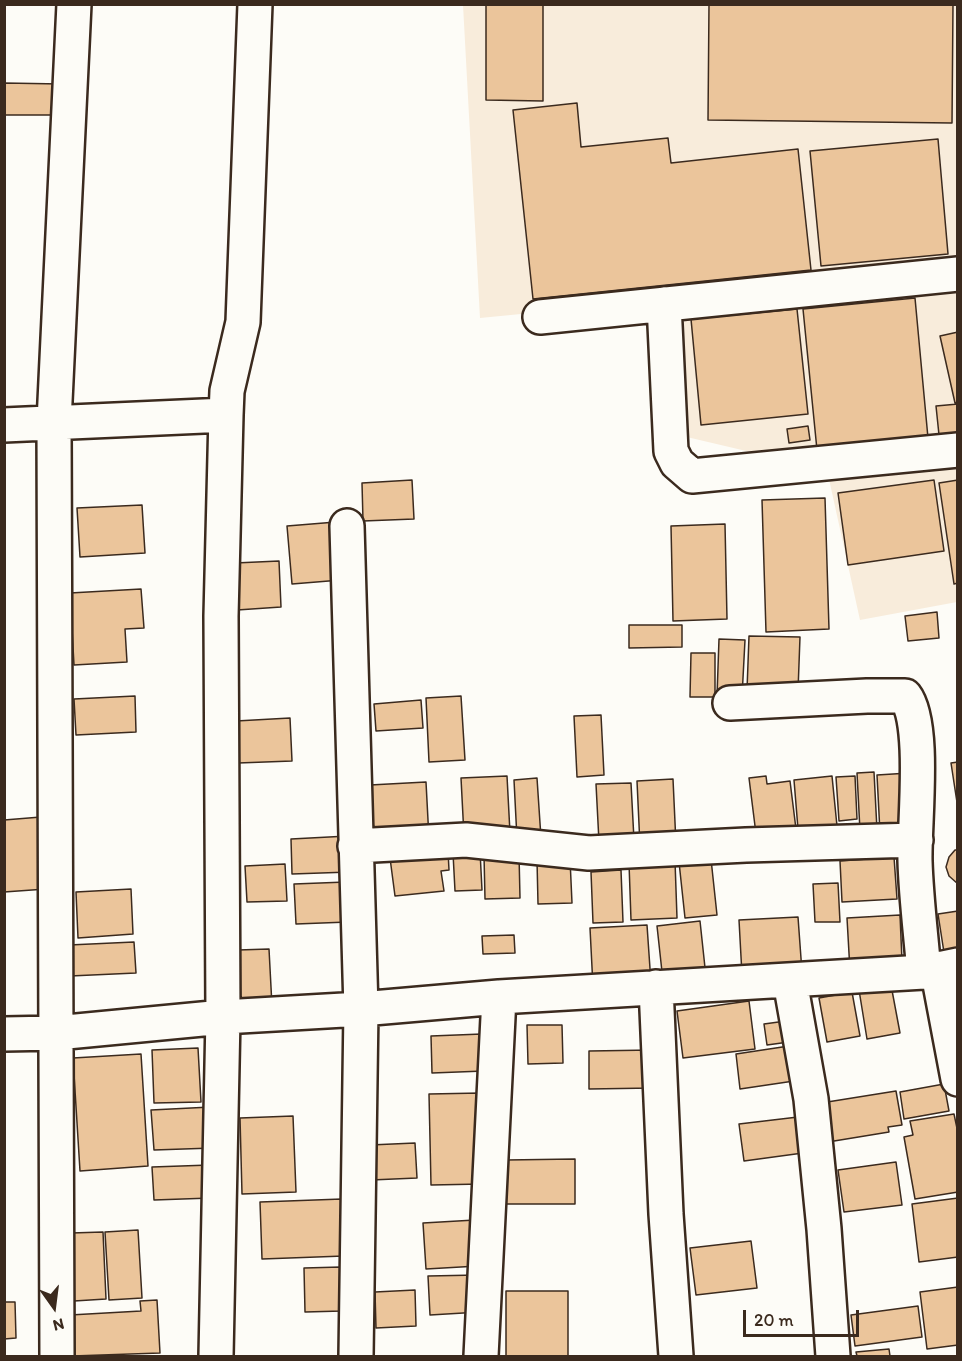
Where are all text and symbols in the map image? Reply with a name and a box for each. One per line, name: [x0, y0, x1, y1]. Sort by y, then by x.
north arrow: [24, 1277, 84, 1337]
scale bar: [746, 1298, 862, 1336]
text: 20 m: [754, 1309, 794, 1331]
text: N: [51, 1314, 66, 1335]

